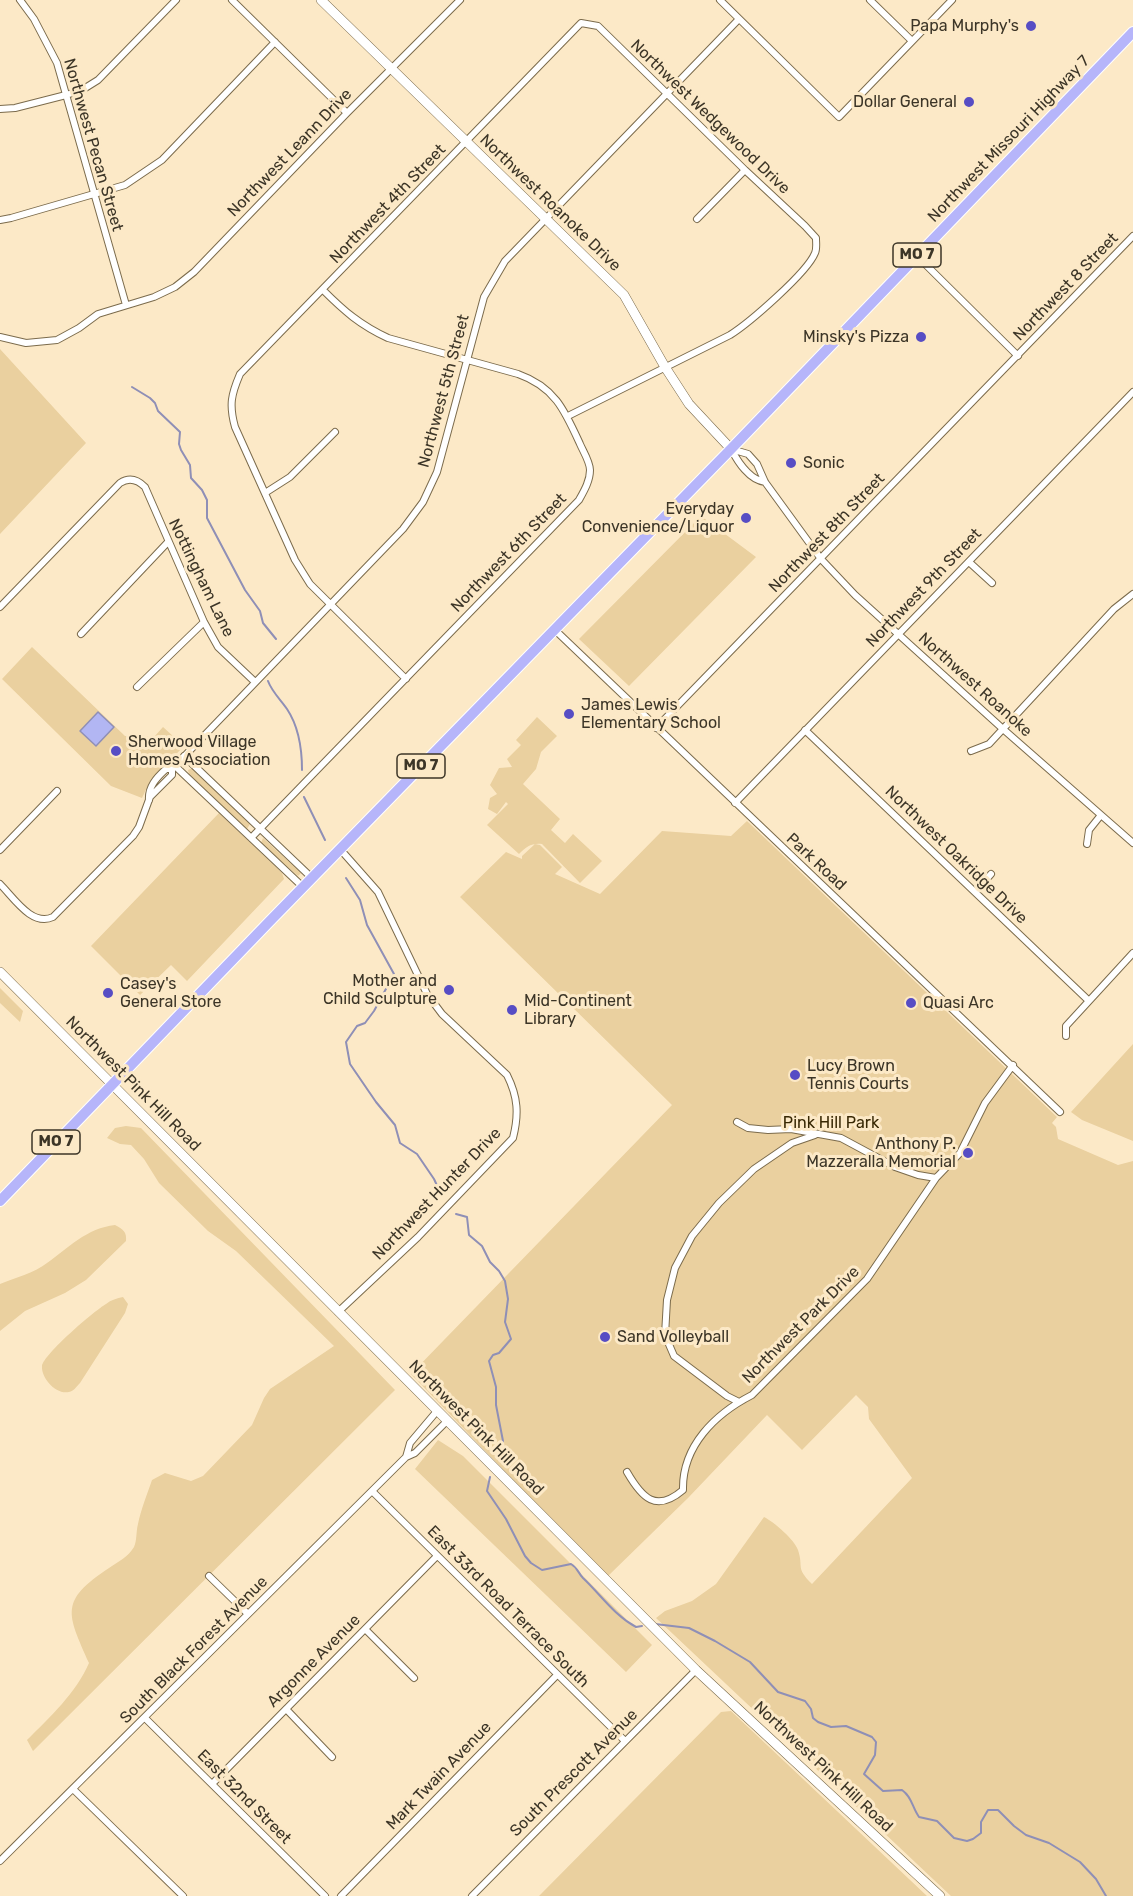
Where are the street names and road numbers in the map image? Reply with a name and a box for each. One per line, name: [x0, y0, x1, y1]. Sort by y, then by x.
street label: Northwest Wedgewood Drive: [626, 36, 794, 198]
street label: Northwest Missouri Highway 7: [924, 52, 1094, 226]
street label: Northwest Pecan Street: [59, 56, 127, 234]
street label: Northwest Leann Drive: [224, 85, 356, 221]
street label: Northwest Roanoke Drive: [475, 131, 625, 275]
street label: Northwest 4th Street: [326, 140, 450, 268]
street label: Northwest 8 Street: [1010, 229, 1122, 345]
road number: MO 7: [893, 243, 941, 267]
street label: Northwest 5th Street: [414, 312, 474, 470]
street label: Northwest 8th Street: [765, 469, 889, 597]
street label: Northwest 6th Street: [447, 490, 571, 616]
street label: Nottingham Lane: [164, 516, 238, 640]
street label: Northwest 9th Street: [862, 525, 986, 651]
street label: Northwest Roanoke: [914, 629, 1036, 741]
road number: MO 7: [397, 754, 445, 778]
street label: Northwest Oakridge Drive: [881, 782, 1031, 928]
street label: Park Road: [782, 829, 850, 895]
street label: Northwest Pink Hill Road: [61, 1012, 205, 1156]
street label: Northwest Hunter Drive: [369, 1124, 505, 1264]
road number: MO 7: [32, 1130, 80, 1154]
street label: Northwest Park Drive: [738, 1262, 864, 1388]
street label: Northwest Pink Hill Road: [404, 1356, 548, 1500]
street label: East 33rd Road Terrace South: [423, 1522, 593, 1692]
street label: South Black Forest Avenue: [116, 1572, 272, 1728]
street label: Argonne Avenue: [263, 1610, 365, 1712]
street label: Northwest Pink Hill Road: [749, 1698, 897, 1836]
street label: South Prescott Avenue: [506, 1705, 642, 1841]
street label: Mark Twain Avenue: [382, 1718, 496, 1834]
street label: East 32nd Street: [193, 1746, 295, 1848]

